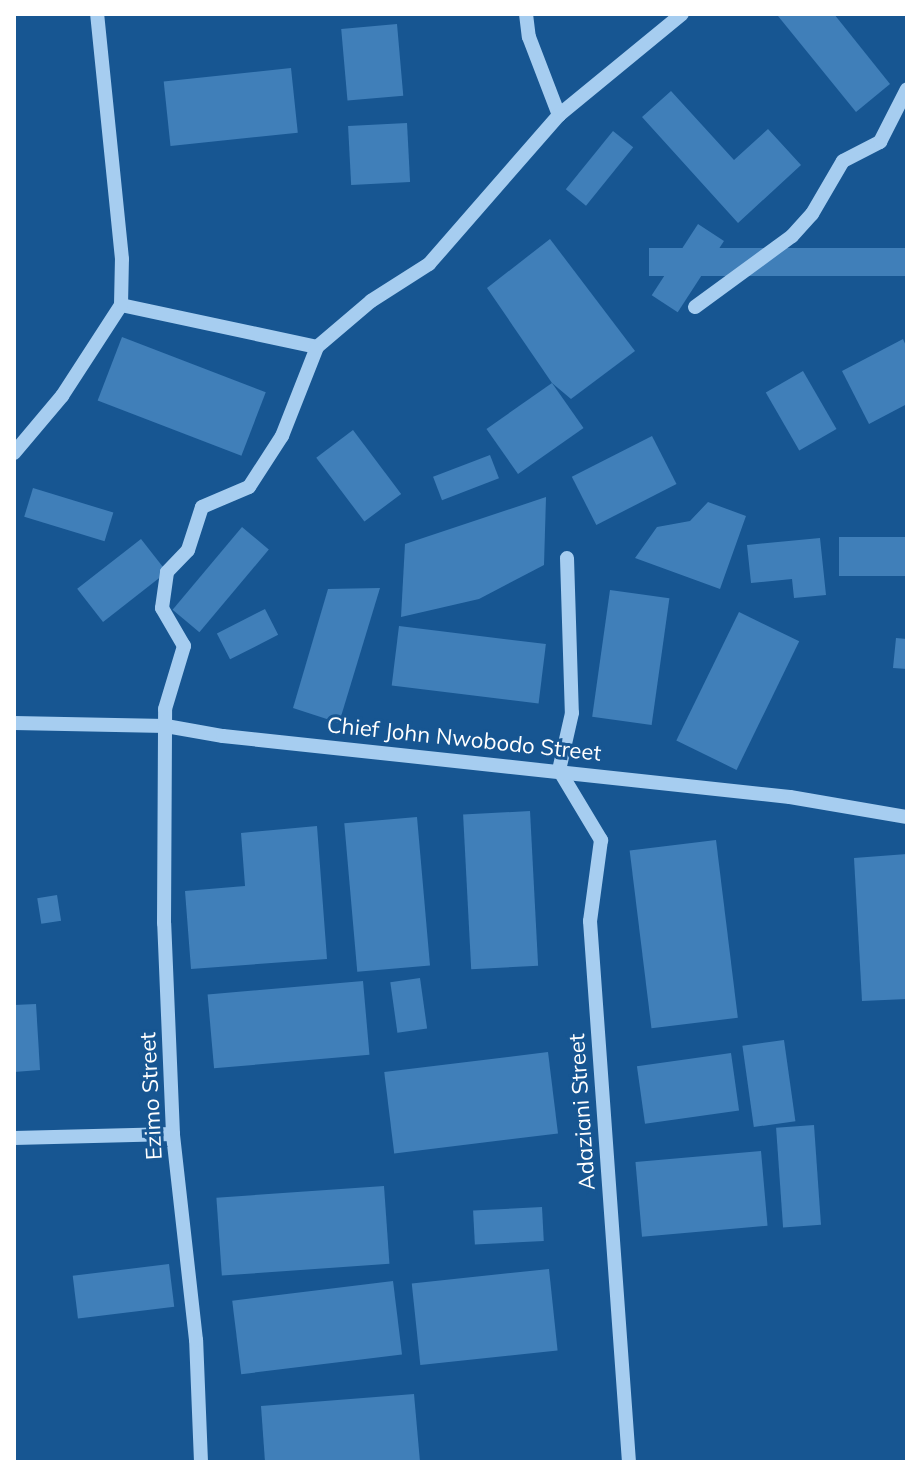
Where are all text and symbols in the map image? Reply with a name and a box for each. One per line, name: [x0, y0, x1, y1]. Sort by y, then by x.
street label: Chief John Nwobodo Street: [326, 711, 602, 767]
street label: Ezimo Street: [134, 1031, 168, 1161]
street label: Adaziani Street: [563, 1033, 601, 1191]

